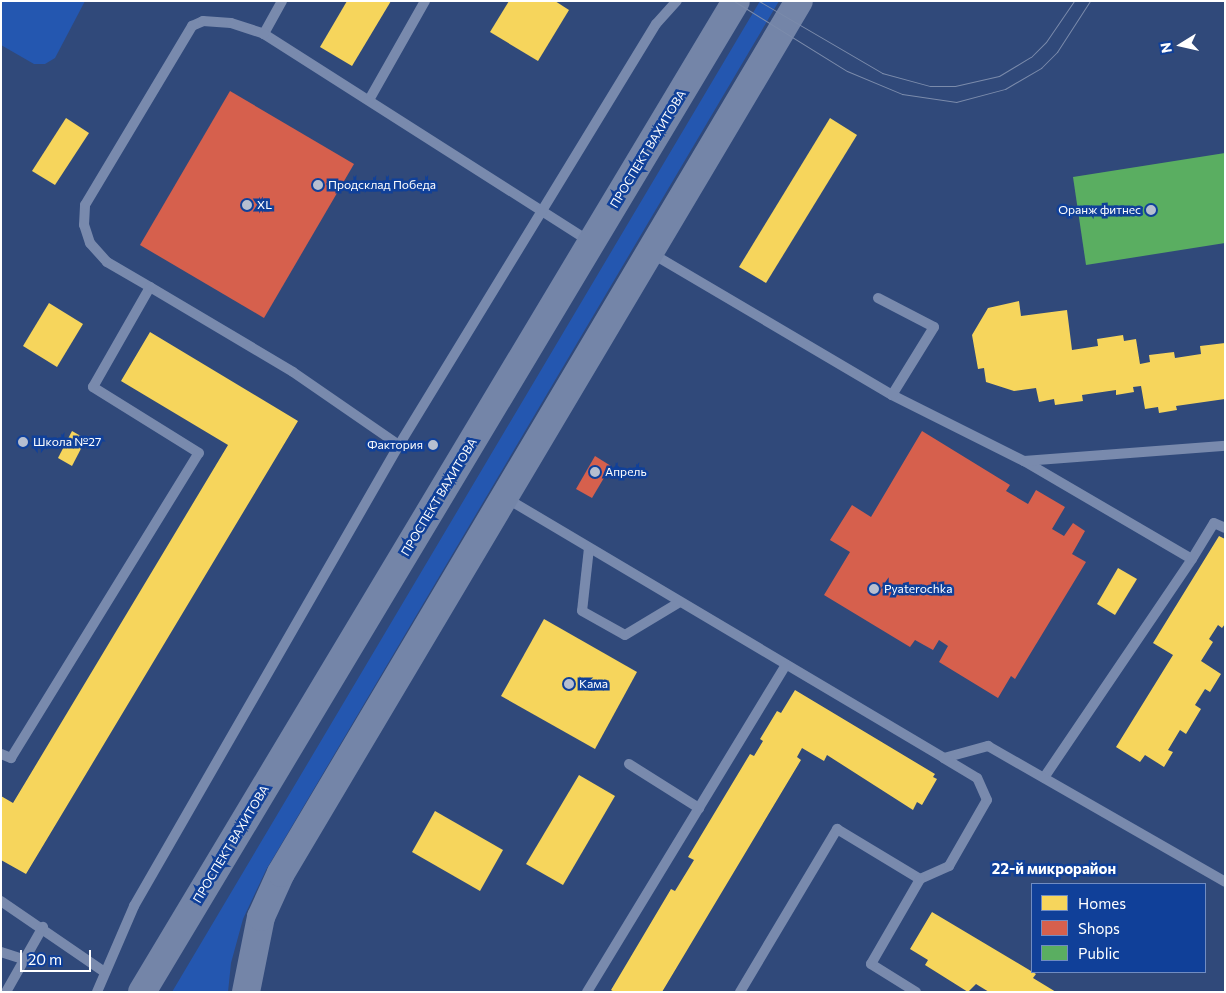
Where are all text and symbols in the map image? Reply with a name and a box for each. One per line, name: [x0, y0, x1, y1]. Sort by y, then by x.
north arrow: [1156, 20, 1206, 70]
text: N: [1156, 41, 1175, 54]
street label: ПРОСПЕКТ ВАХИТОВА: [607, 87, 689, 211]
place label: Продсклад Победа: [328, 178, 436, 192]
marker: Продсклад Победа: [312, 179, 324, 191]
place label: XL: [257, 198, 272, 212]
marker: XL: [241, 199, 253, 211]
place label: Оранж фитнес: [1058, 203, 1141, 217]
marker: Оранж фитнес: [1145, 204, 1157, 216]
place label: Школа №27: [33, 435, 101, 449]
street label: ПРОСПЕКТ ВАХИТОВА: [398, 435, 480, 559]
marker: Школа №27: [17, 436, 29, 448]
place label: Фактория: [367, 438, 423, 452]
marker: Фактория: [427, 439, 439, 451]
place label: Апрель: [605, 465, 647, 479]
marker: Апрель: [589, 466, 601, 478]
place label: Pyaterochka: [884, 582, 952, 596]
marker: Pyaterochka: [868, 583, 880, 595]
place label: Кама: [579, 677, 608, 691]
marker: Кама: [563, 678, 575, 690]
street label: ПРОСПЕКТ ВАХИТОВА: [190, 782, 272, 906]
district label: 22-й микрорайон: [992, 860, 1116, 878]
legend: [1031, 883, 1206, 973]
text: Homes: [1078, 894, 1126, 912]
text: Shops: [1078, 919, 1120, 937]
scale bar: [22, 940, 94, 972]
text: Public: [1078, 944, 1120, 962]
text: 20 m: [28, 950, 62, 968]

